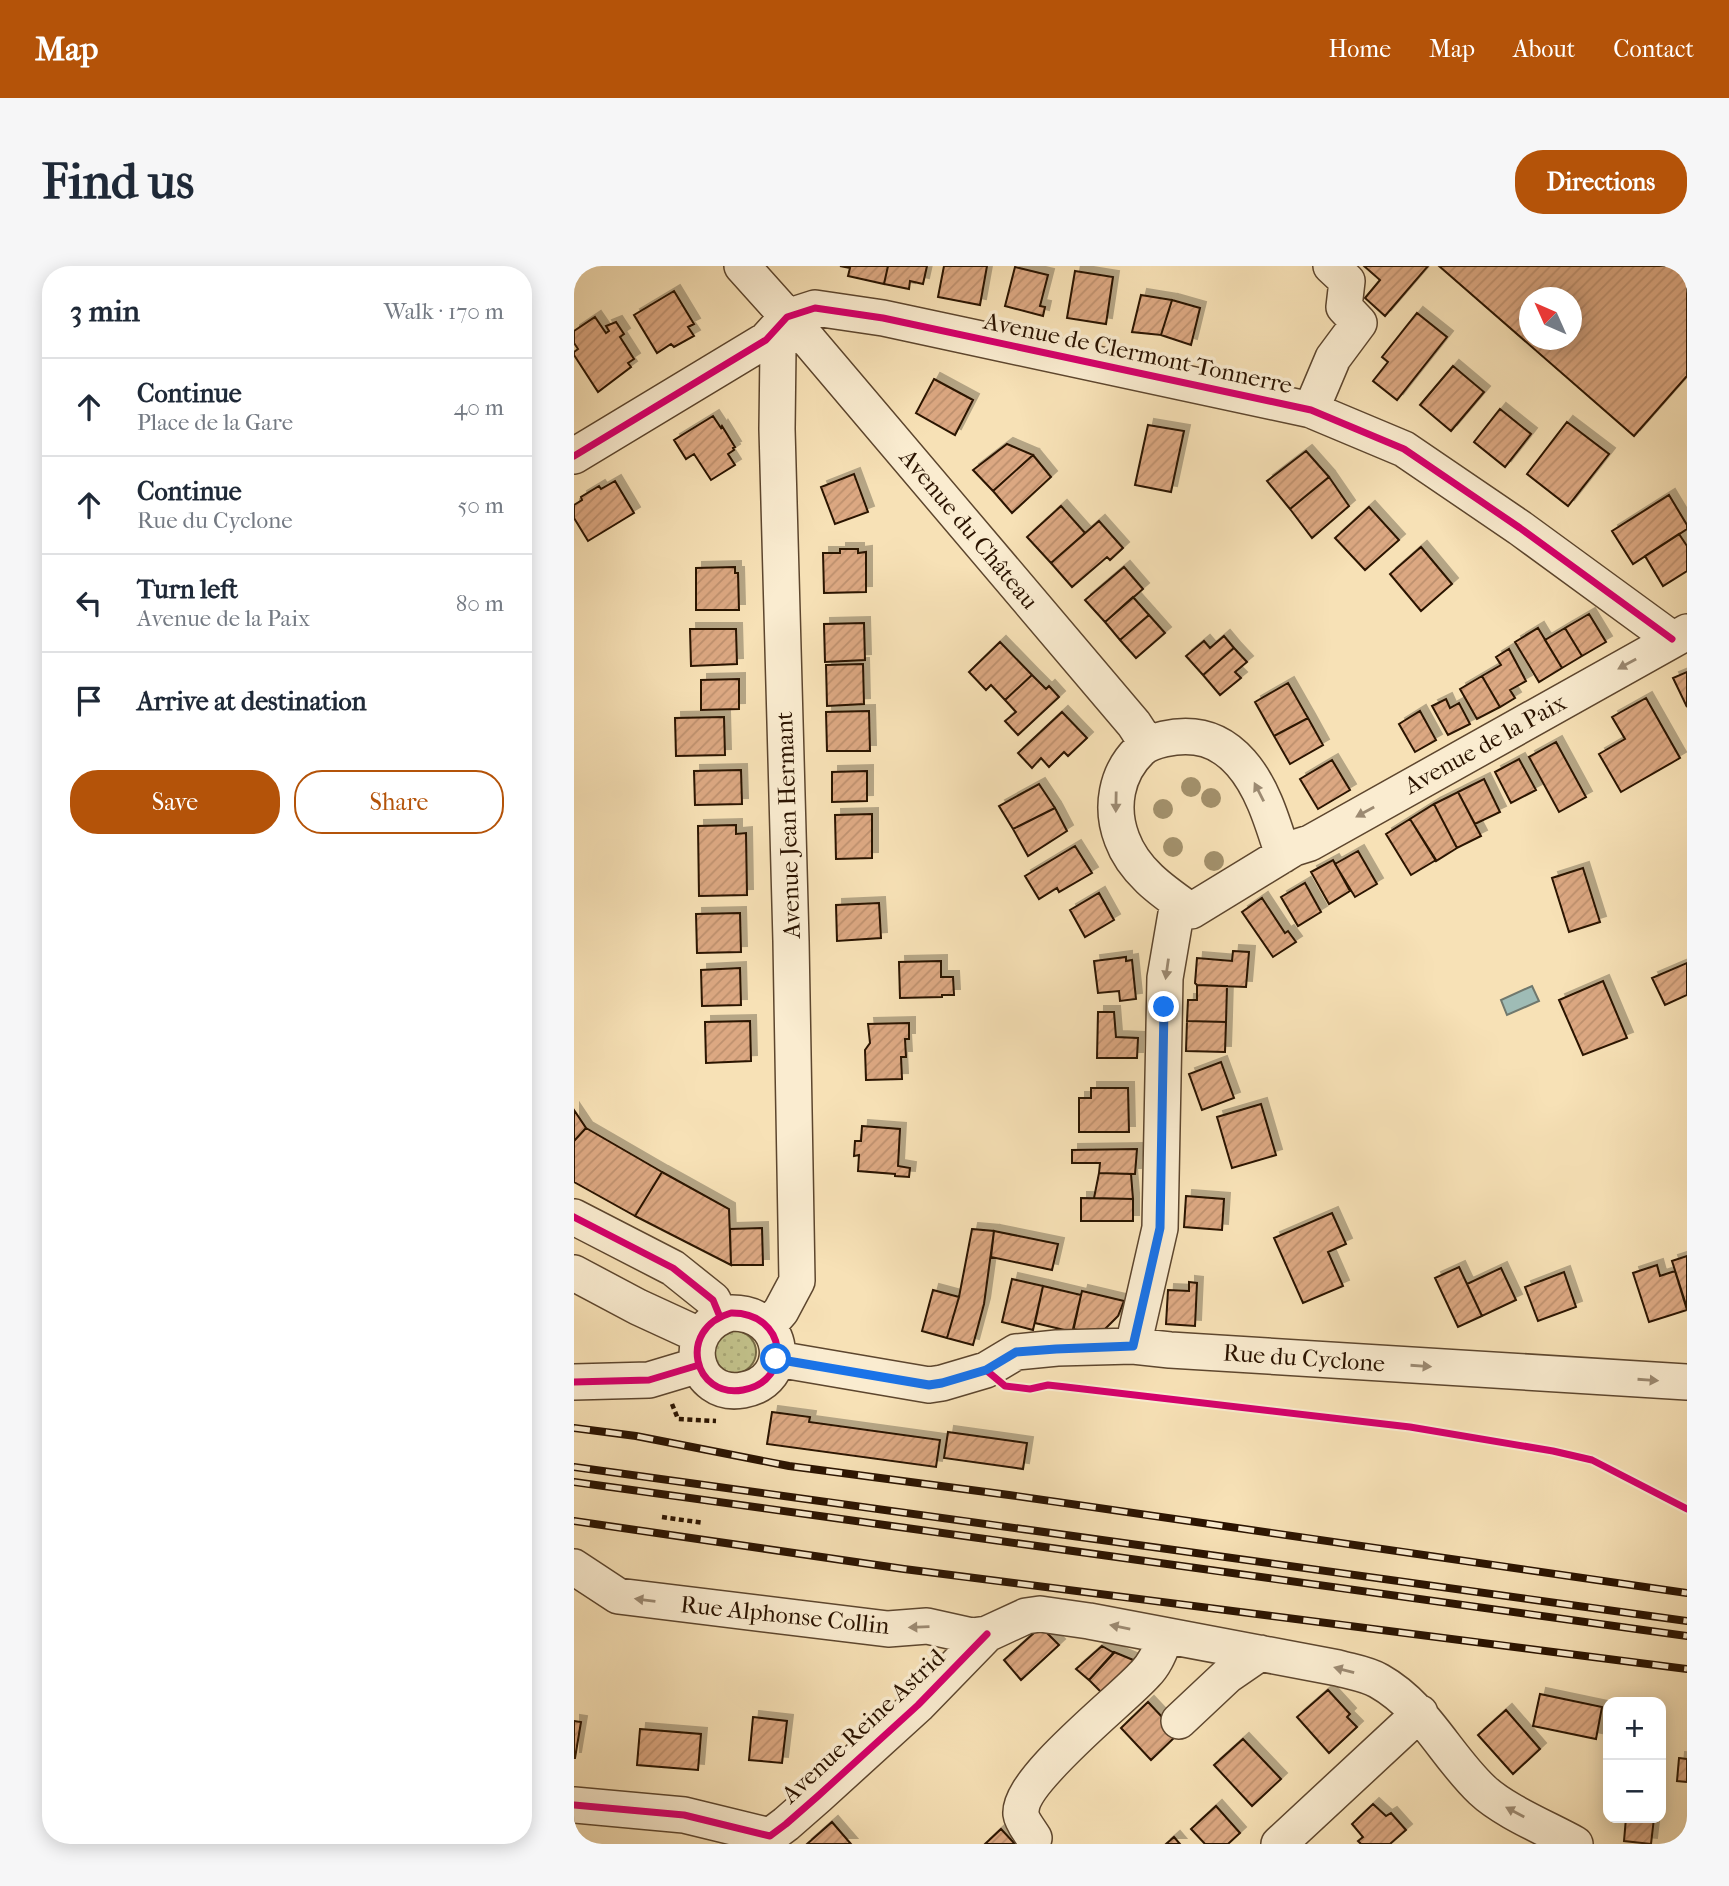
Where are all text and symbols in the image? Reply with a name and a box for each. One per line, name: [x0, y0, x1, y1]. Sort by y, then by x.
text: Map: [35, 30, 98, 69]
text: Home: [1329, 35, 1391, 63]
text: Map: [1429, 35, 1475, 63]
text: About: [1513, 35, 1575, 63]
text: Contact: [1613, 35, 1694, 63]
button: Directions: [1515, 150, 1687, 214]
text: Find us: [42, 153, 194, 211]
north arrow: [1519, 287, 1582, 350]
text: 3 min: [70, 294, 140, 329]
text: Walk · 170 m: [384, 298, 504, 325]
street label: Avenue de Clermont Tonnerre: [980, 306, 1295, 399]
text: Continue: [137, 378, 242, 409]
icon: ahead: [70, 388, 108, 426]
text: 40 m: [454, 394, 504, 421]
text: Place de la Gare: [137, 409, 293, 436]
street label: Avenue du Château: [893, 443, 1044, 615]
text: Continue: [137, 476, 242, 507]
icon: ahead: [70, 486, 108, 524]
text: 50 m: [457, 492, 504, 519]
text: Rue du Cyclone: [137, 507, 293, 534]
text: Turn left: [137, 574, 238, 605]
icon: left: [70, 584, 108, 622]
text: 80 m: [456, 590, 504, 617]
text: Avenue de la Paix: [137, 605, 310, 632]
one-way arrow: [1617, 658, 1637, 670]
icon: arrive: [70, 682, 108, 720]
text: Arrive at destination: [137, 686, 367, 717]
street label: Avenue de la Paix: [1398, 688, 1571, 800]
street label: Avenue Jean Hermant: [770, 710, 806, 940]
button: Save: [70, 770, 280, 834]
button: Share: [294, 770, 504, 834]
one-way arrow: [1253, 782, 1264, 802]
one-way arrow: [1111, 792, 1122, 814]
one-way arrow: [1355, 806, 1374, 818]
one-way arrow: [1161, 959, 1172, 981]
route end: [1148, 991, 1179, 1022]
street label: Rue du Cyclone: [1222, 1338, 1386, 1378]
route start: [760, 1343, 791, 1374]
one-way arrow: [1410, 1360, 1432, 1371]
one-way arrow: [1638, 1375, 1660, 1386]
street label: Rue Alphonse Collin: [679, 1590, 891, 1640]
one-way arrow: [634, 1594, 656, 1605]
one-way arrow: [908, 1621, 930, 1633]
one-way arrow: [1109, 1622, 1131, 1633]
street label: Avenue Reine Astrid: [775, 1643, 951, 1809]
one-way arrow: [1333, 1664, 1354, 1674]
map controls: [1603, 1697, 1666, 1823]
button: +: [1603, 1697, 1666, 1760]
button: −: [1603, 1760, 1666, 1823]
one-way arrow: [1505, 1806, 1525, 1817]

